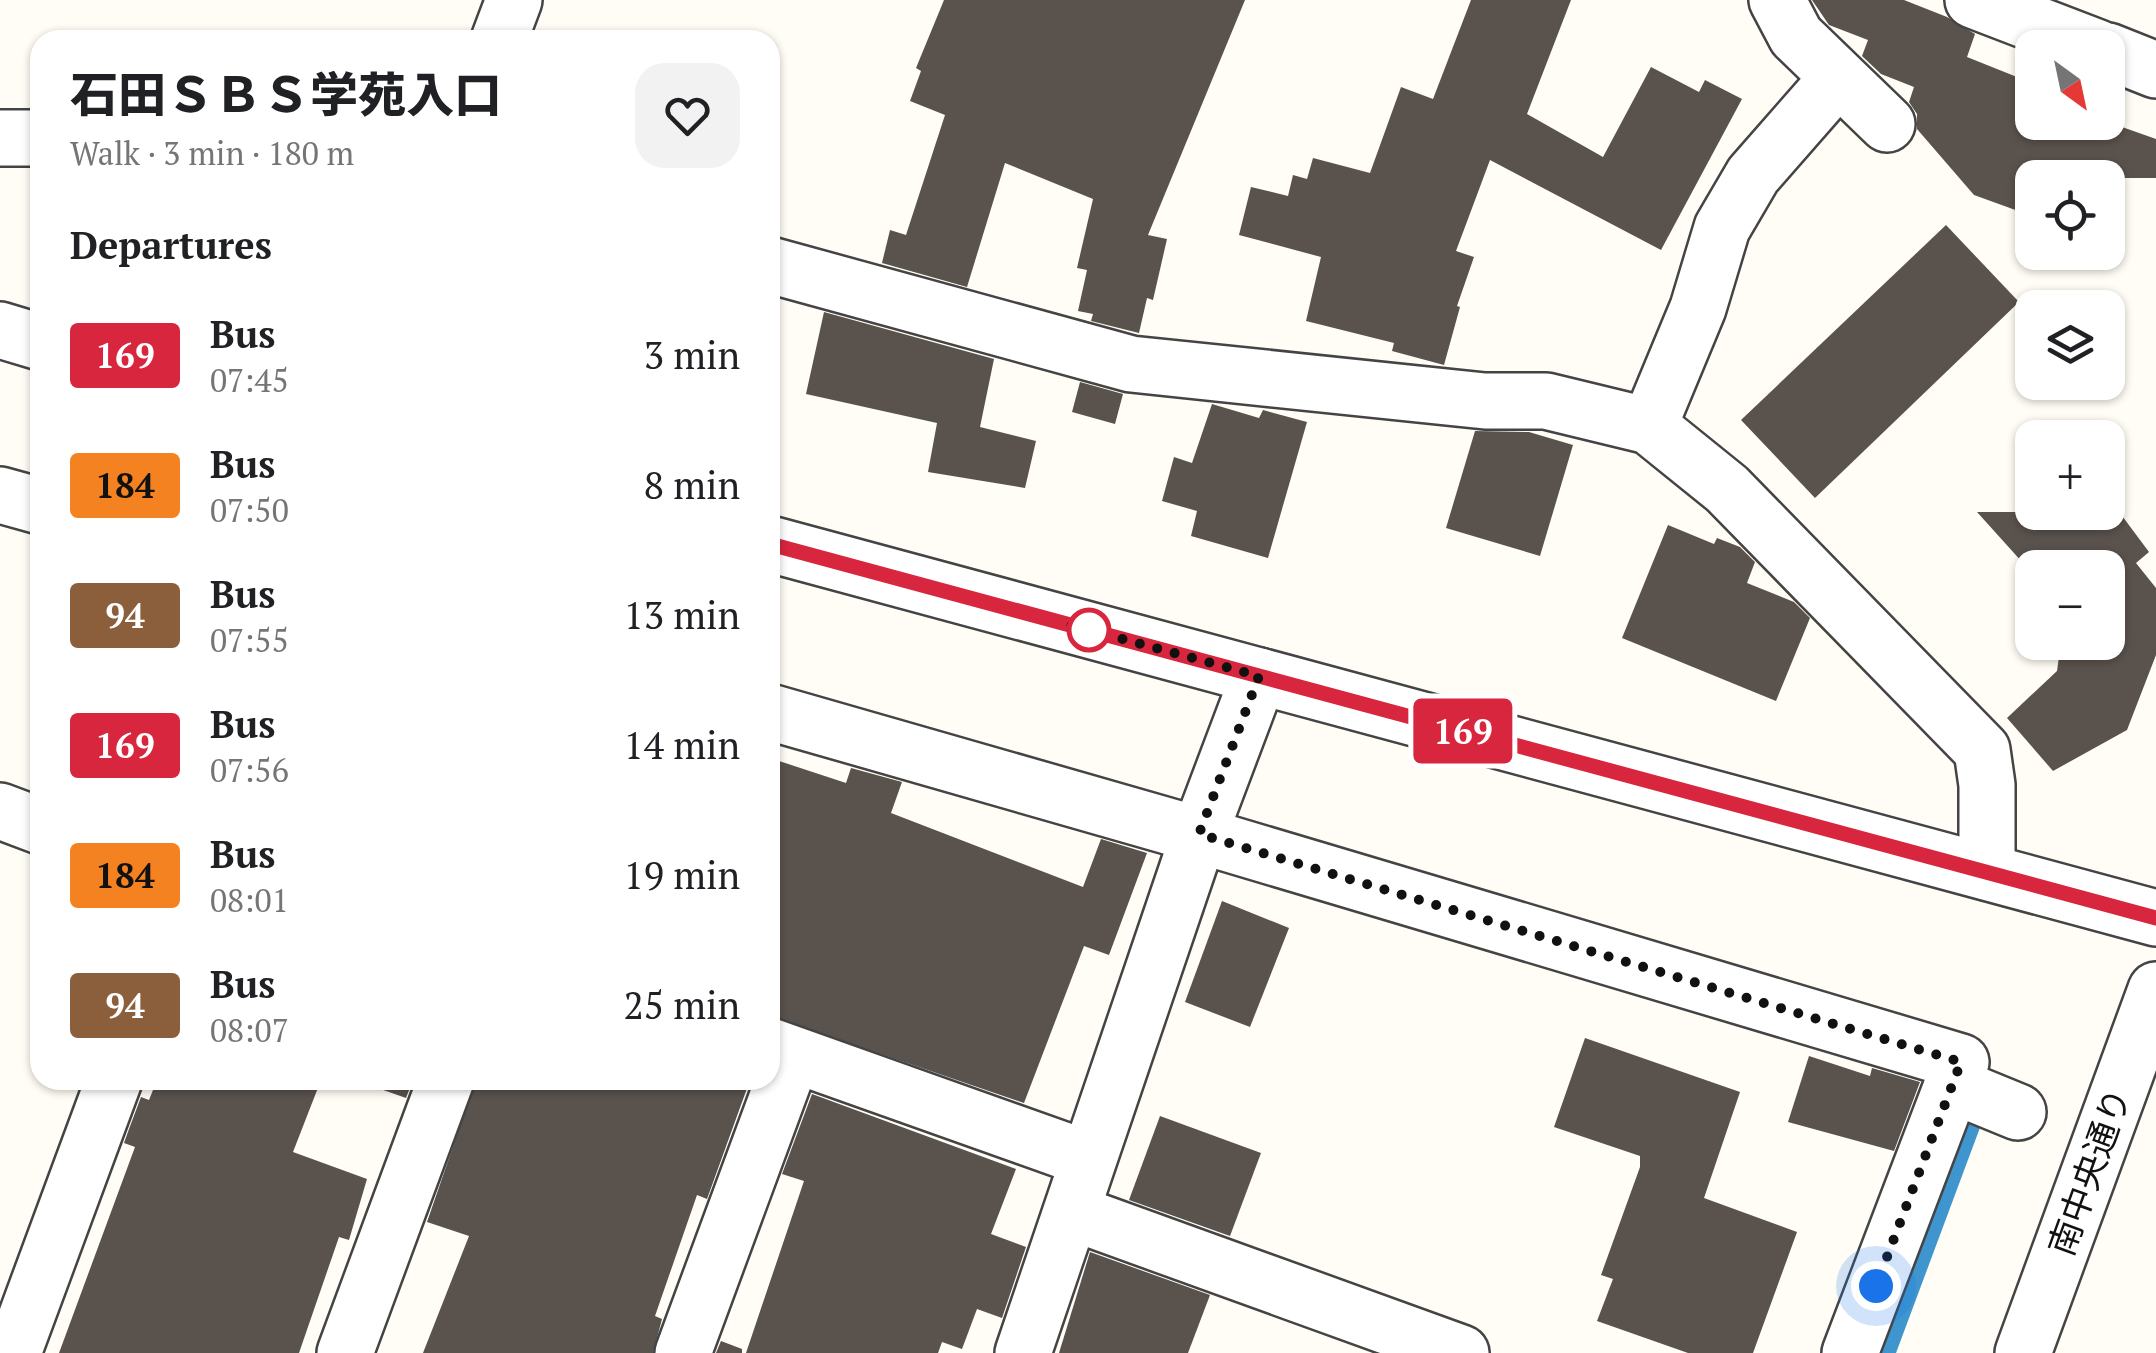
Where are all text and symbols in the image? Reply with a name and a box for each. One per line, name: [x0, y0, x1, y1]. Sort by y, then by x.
north arrow: [2015, 30, 2125, 140]
map controls: [2015, 30, 2125, 660]
text: 石田ＳＢＳ学苑入口: [70, 62, 502, 126]
button: heart: [635, 63, 740, 168]
text: Walk · 3 min · 180 m: [70, 132, 354, 174]
button: locate: [2015, 160, 2125, 270]
text: Departures: [70, 220, 272, 270]
button: layers: [2015, 290, 2125, 400]
text: Bus: [210, 309, 275, 359]
text: 3 min: [644, 330, 740, 380]
text: 169: [95, 332, 155, 378]
text: 07:45: [210, 359, 289, 401]
button: +: [2015, 420, 2125, 530]
text: Bus: [210, 439, 275, 489]
text: 8 min: [644, 460, 740, 510]
text: 184: [95, 462, 155, 508]
text: 07:50: [210, 489, 289, 531]
button: −: [2015, 550, 2125, 660]
text: Bus: [210, 569, 275, 619]
text: 13 min: [623, 590, 740, 640]
text: 94: [105, 592, 145, 638]
unlabelled marker: [1068, 609, 1110, 651]
text: 07:55: [210, 619, 289, 661]
line badge: 169: [1406, 698, 1520, 764]
text: Bus: [210, 699, 275, 749]
text: 169: [1433, 708, 1493, 754]
text: 14 min: [623, 720, 740, 770]
text: 169: [95, 722, 155, 768]
text: 07:56: [210, 749, 289, 791]
text: Bus: [210, 829, 275, 879]
text: 19 min: [623, 850, 740, 900]
text: 184: [95, 852, 155, 898]
text: 08:01: [210, 879, 289, 921]
text: Bus: [210, 959, 275, 1009]
text: 25 min: [623, 980, 740, 1030]
text: 94: [105, 982, 145, 1028]
text: 08:07: [210, 1009, 289, 1051]
street label: 南中央通り: [2038, 1082, 2141, 1262]
your location: [1851, 1261, 1901, 1311]

